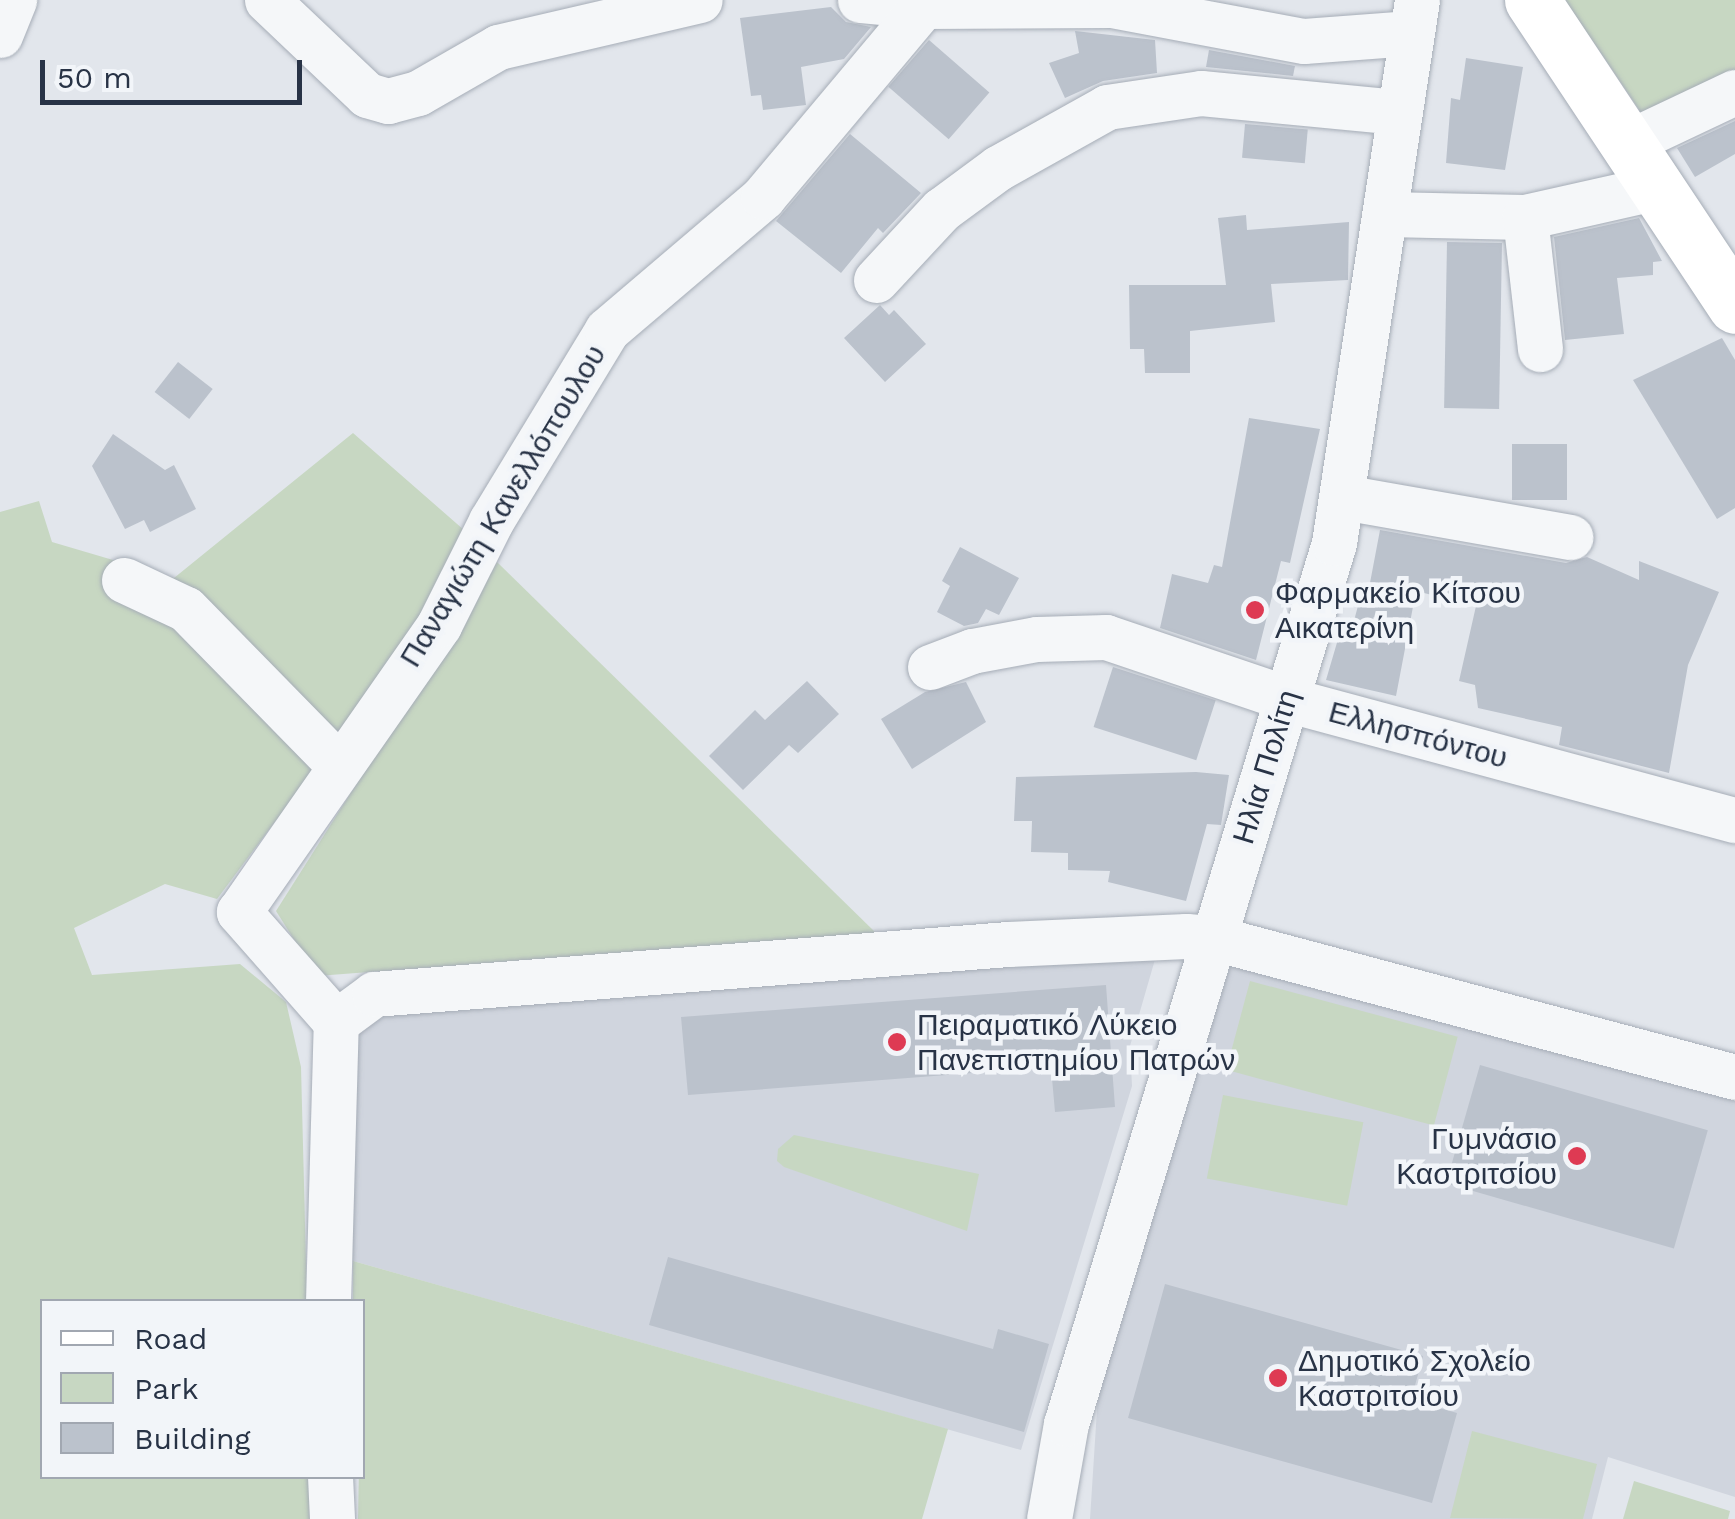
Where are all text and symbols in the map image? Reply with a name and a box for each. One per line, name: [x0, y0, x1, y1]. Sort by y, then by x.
scale bar: [45, 40, 308, 102]
text: 50 m: [57, 60, 132, 95]
street label: Παναγιώτη Κανελλόπουλου: [393, 339, 613, 673]
place label: Φαρμακείο Κίτσου Αικατερίνη: [1275, 575, 1521, 646]
marker: Φαρμακείο Κίτσου Αικατερίνη: [1244, 599, 1266, 621]
street label: Ηλία Πολίτη: [1226, 686, 1306, 848]
street label: Ελλησπόντου: [1325, 694, 1511, 776]
place label: Πειραματικό Λύκειο Πανεπιστημίου Πατρών: [917, 1007, 1235, 1078]
marker: Πειραματικό Λύκειο Πανεπιστημίου Πατρών: [886, 1031, 908, 1053]
place label: Γυμνάσιο Καστριτσίου: [1396, 1121, 1557, 1192]
marker: Γυμνάσιο Καστριτσίου: [1566, 1145, 1588, 1167]
legend: [40, 1299, 365, 1479]
text: Road: [134, 1321, 207, 1356]
place label: Δημοτικό Σχολείο Καστριτσίου: [1298, 1343, 1531, 1414]
marker: Δημοτικό Σχολείο Καστριτσίου: [1267, 1367, 1289, 1389]
text: Park: [134, 1371, 199, 1406]
text: Building: [134, 1421, 251, 1456]

